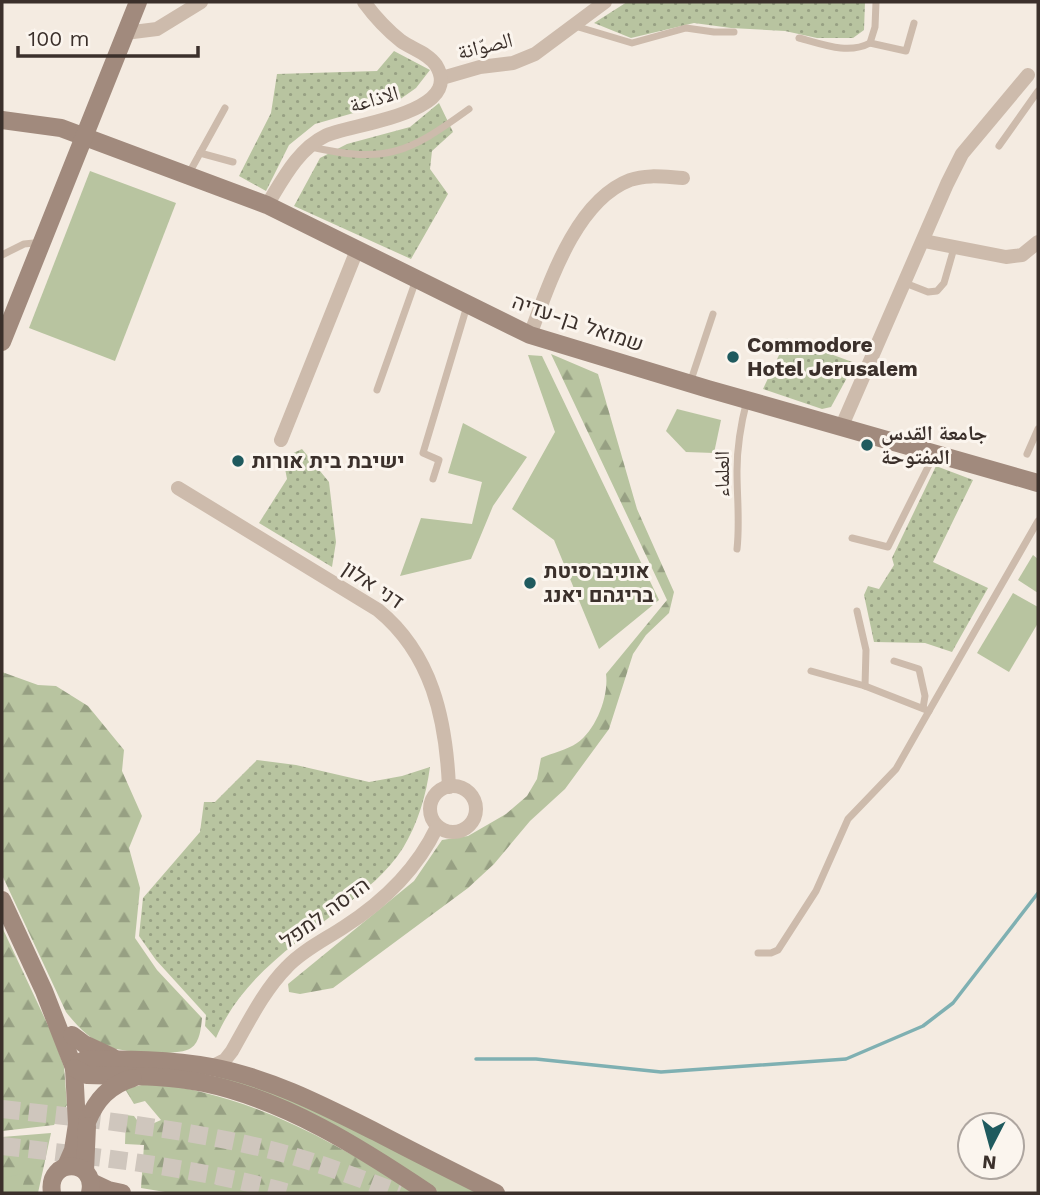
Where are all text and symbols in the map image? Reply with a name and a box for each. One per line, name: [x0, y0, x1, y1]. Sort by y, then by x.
scale bar: [18, 14, 198, 58]
text: 100 m: [28, 26, 90, 51]
street label: الصوّانة: [455, 27, 515, 64]
street label: الاذاعة: [347, 80, 401, 117]
street label: שמואל בן-עדיה: [509, 288, 647, 357]
place label: Commodore Hotel Jerusalem: [747, 332, 918, 381]
marker: Commodore Hotel Jerusalem: [725, 349, 741, 365]
place label: جامعة القدس المفتوحة: [881, 420, 987, 469]
marker: جامعة القدس المفتوحة: [859, 437, 875, 453]
place label: ישיבת בית אורות: [252, 448, 405, 473]
street label: العلماء: [709, 451, 734, 497]
marker: ישיבת בית אורות: [230, 453, 246, 469]
street label: דני אלון: [338, 555, 409, 614]
place label: אוניברסיטת בריגהם יאנג: [544, 558, 654, 607]
marker: אוניברסיטת בריגהם יאנג: [522, 575, 538, 591]
street label: הדסה למפל: [275, 872, 374, 953]
north arrow: [956, 1111, 1026, 1181]
text: N: [981, 1150, 997, 1175]

